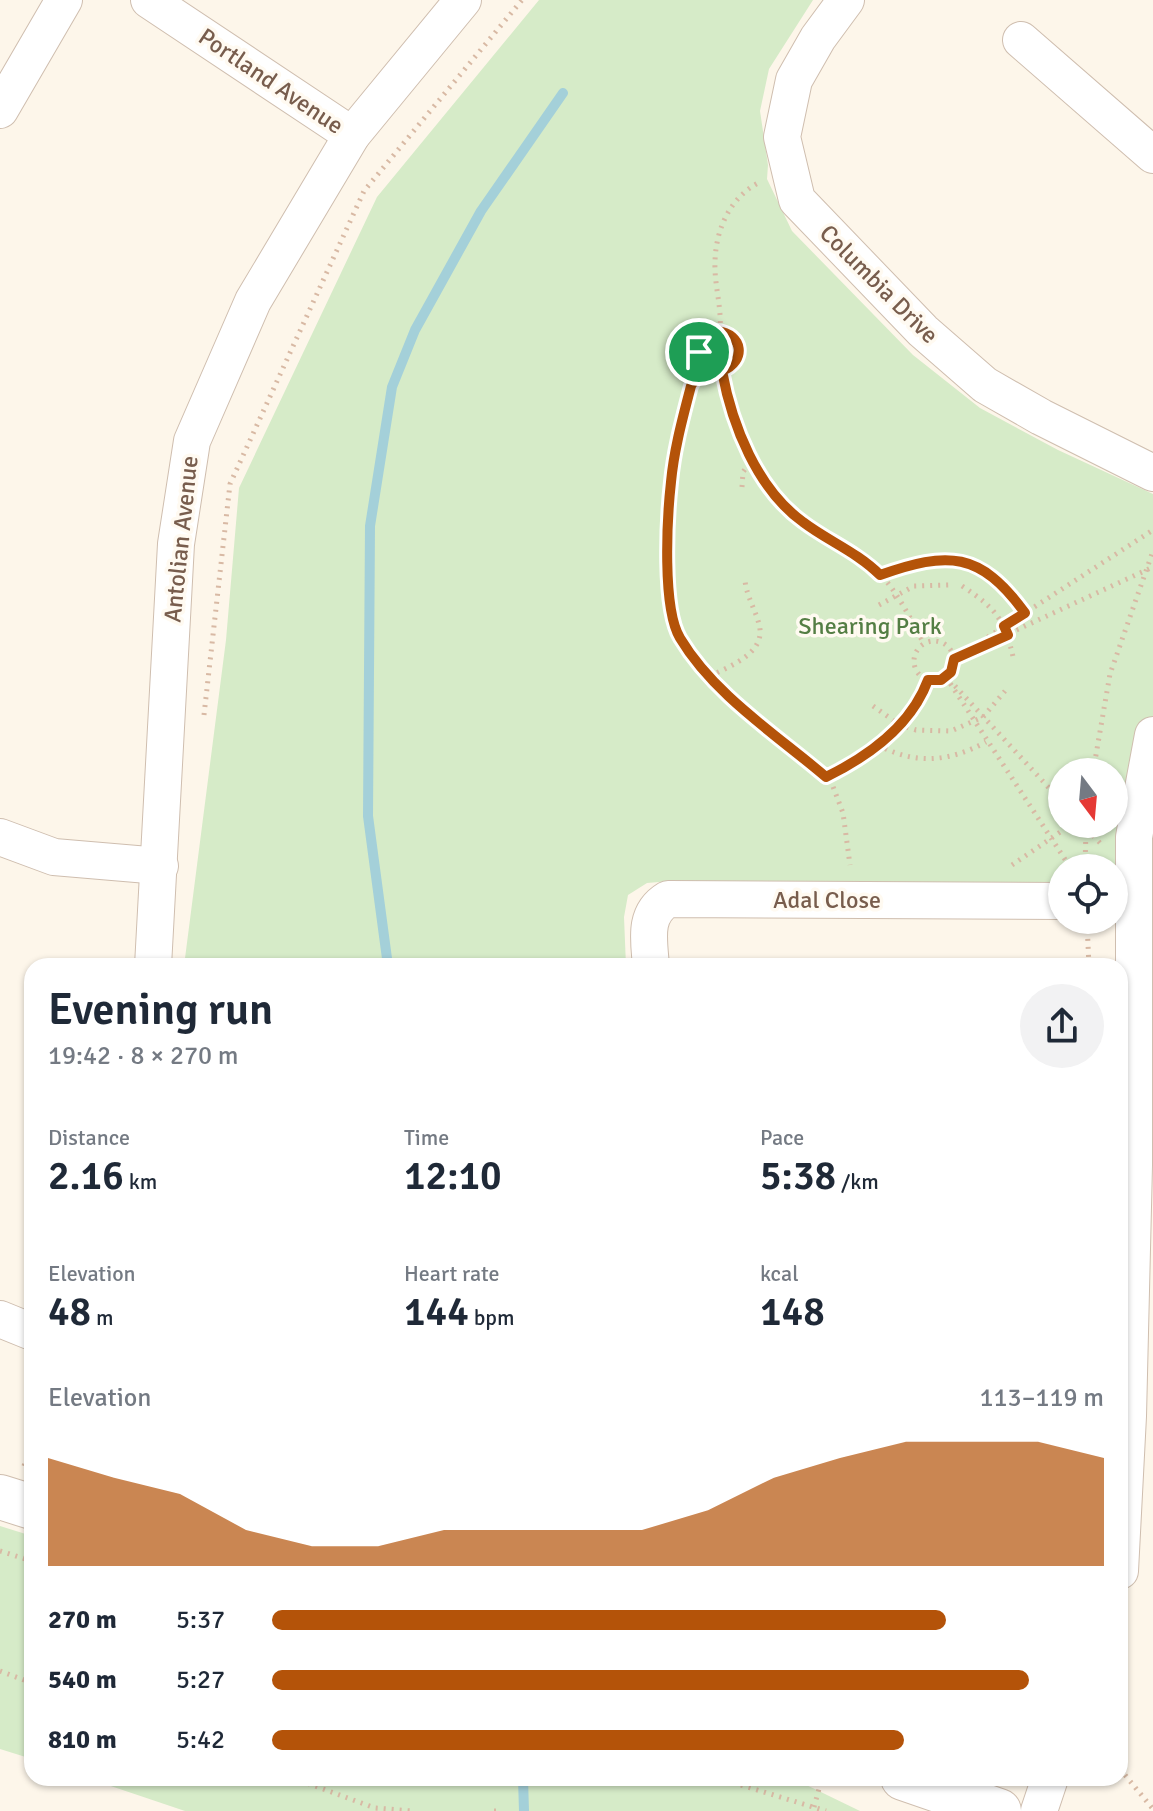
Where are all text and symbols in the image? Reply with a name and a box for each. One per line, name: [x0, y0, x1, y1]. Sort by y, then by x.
street label: Portland Avenue: [193, 21, 349, 141]
street label: Columbia Drive: [813, 218, 945, 350]
pin: [665, 318, 733, 386]
icon: arrive: [677, 330, 721, 374]
street label: Antolian Avenue: [157, 454, 205, 624]
park label: Shearing Park: [798, 611, 942, 641]
north arrow: [1048, 758, 1128, 838]
map controls: [1048, 758, 1128, 934]
button: locate: [1048, 854, 1128, 934]
street label: Adal Close: [773, 885, 881, 915]
text: Evening run: [48, 983, 273, 1037]
button: share: [1020, 984, 1104, 1068]
text: 19:42 · 8 × 270 m: [48, 1040, 239, 1072]
text: Distance: [48, 1124, 130, 1151]
text: Time: [404, 1124, 449, 1151]
text: Pace: [760, 1124, 804, 1151]
text: 2.16: [48, 1151, 124, 1201]
text: 12:10: [404, 1151, 502, 1201]
text: 5:38: [760, 1151, 836, 1201]
text: km: [124, 1168, 157, 1195]
text: /km: [836, 1168, 879, 1195]
text: Elevation: [48, 1260, 136, 1287]
text: Heart rate: [404, 1260, 499, 1287]
text: kcal: [760, 1260, 799, 1287]
text: 48: [48, 1287, 91, 1337]
text: 144: [404, 1287, 469, 1337]
text: 148: [760, 1287, 825, 1337]
text: m: [91, 1304, 114, 1331]
text: bpm: [469, 1304, 514, 1331]
text: Elevation: [48, 1382, 152, 1414]
text: 113–119 m: [980, 1382, 1104, 1414]
text: 270 m: [48, 1604, 117, 1636]
text: 5:37: [176, 1604, 225, 1636]
text: 540 m: [48, 1664, 117, 1696]
text: 5:27: [176, 1664, 225, 1696]
text: 810 m: [48, 1724, 117, 1756]
text: 5:42: [176, 1724, 225, 1756]

